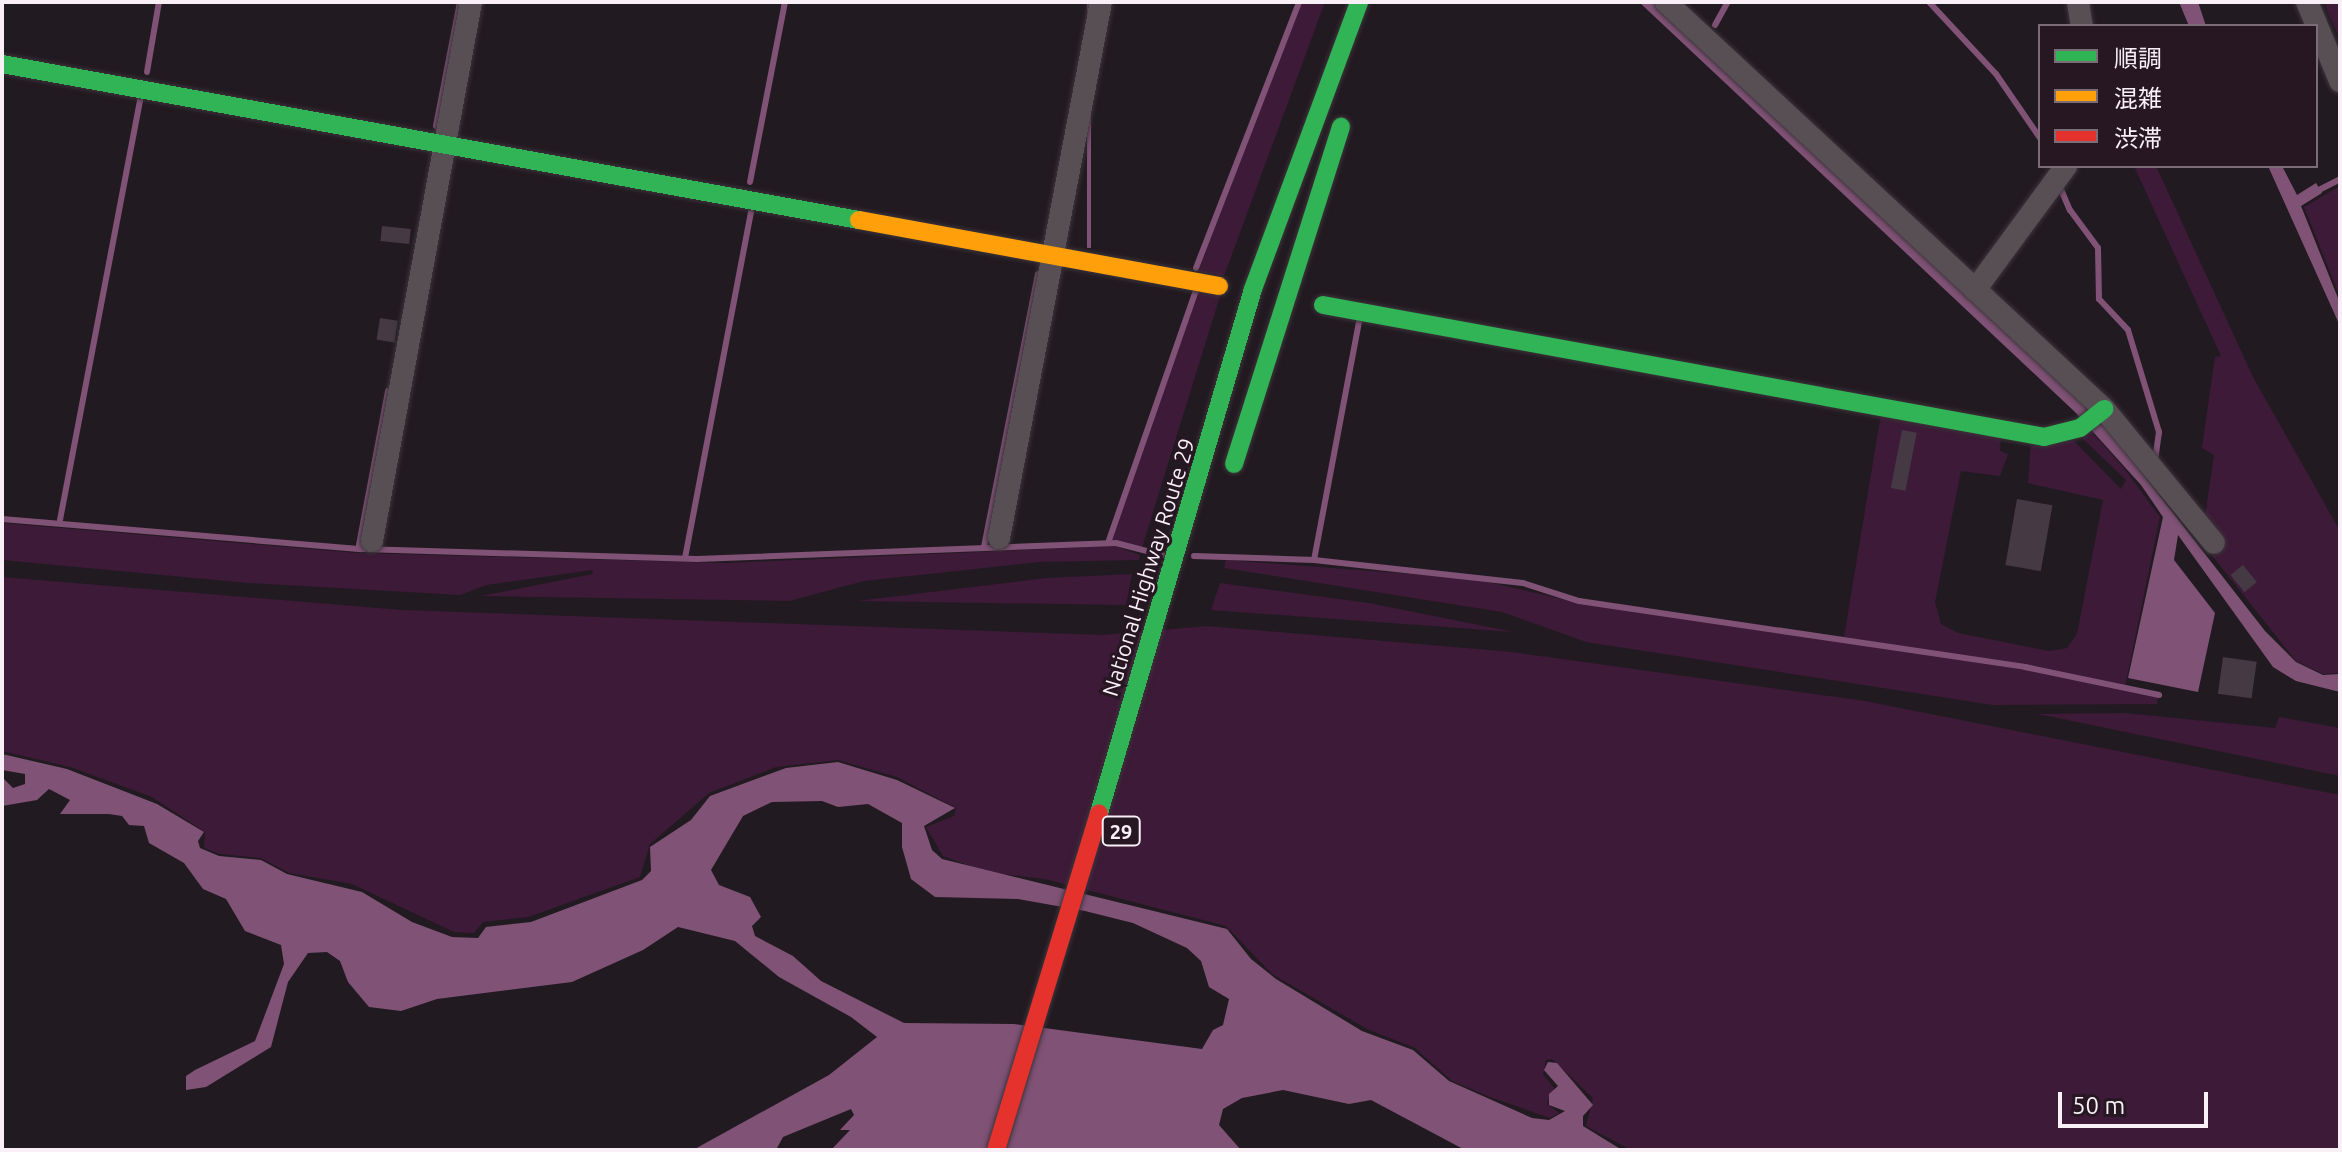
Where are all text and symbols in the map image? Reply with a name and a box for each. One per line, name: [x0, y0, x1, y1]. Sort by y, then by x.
legend: [2038, 24, 2318, 168]
text: 順調: [2114, 45, 2162, 72]
text: 混雑: [2114, 85, 2162, 112]
text: 渋滞: [2114, 125, 2162, 152]
street label: National Highway Route 29: [1096, 435, 1200, 699]
road number: 29: [1101, 815, 1141, 847]
scale bar: [2062, 1076, 2212, 1126]
text: 50 m: [2072, 1092, 2125, 1119]

